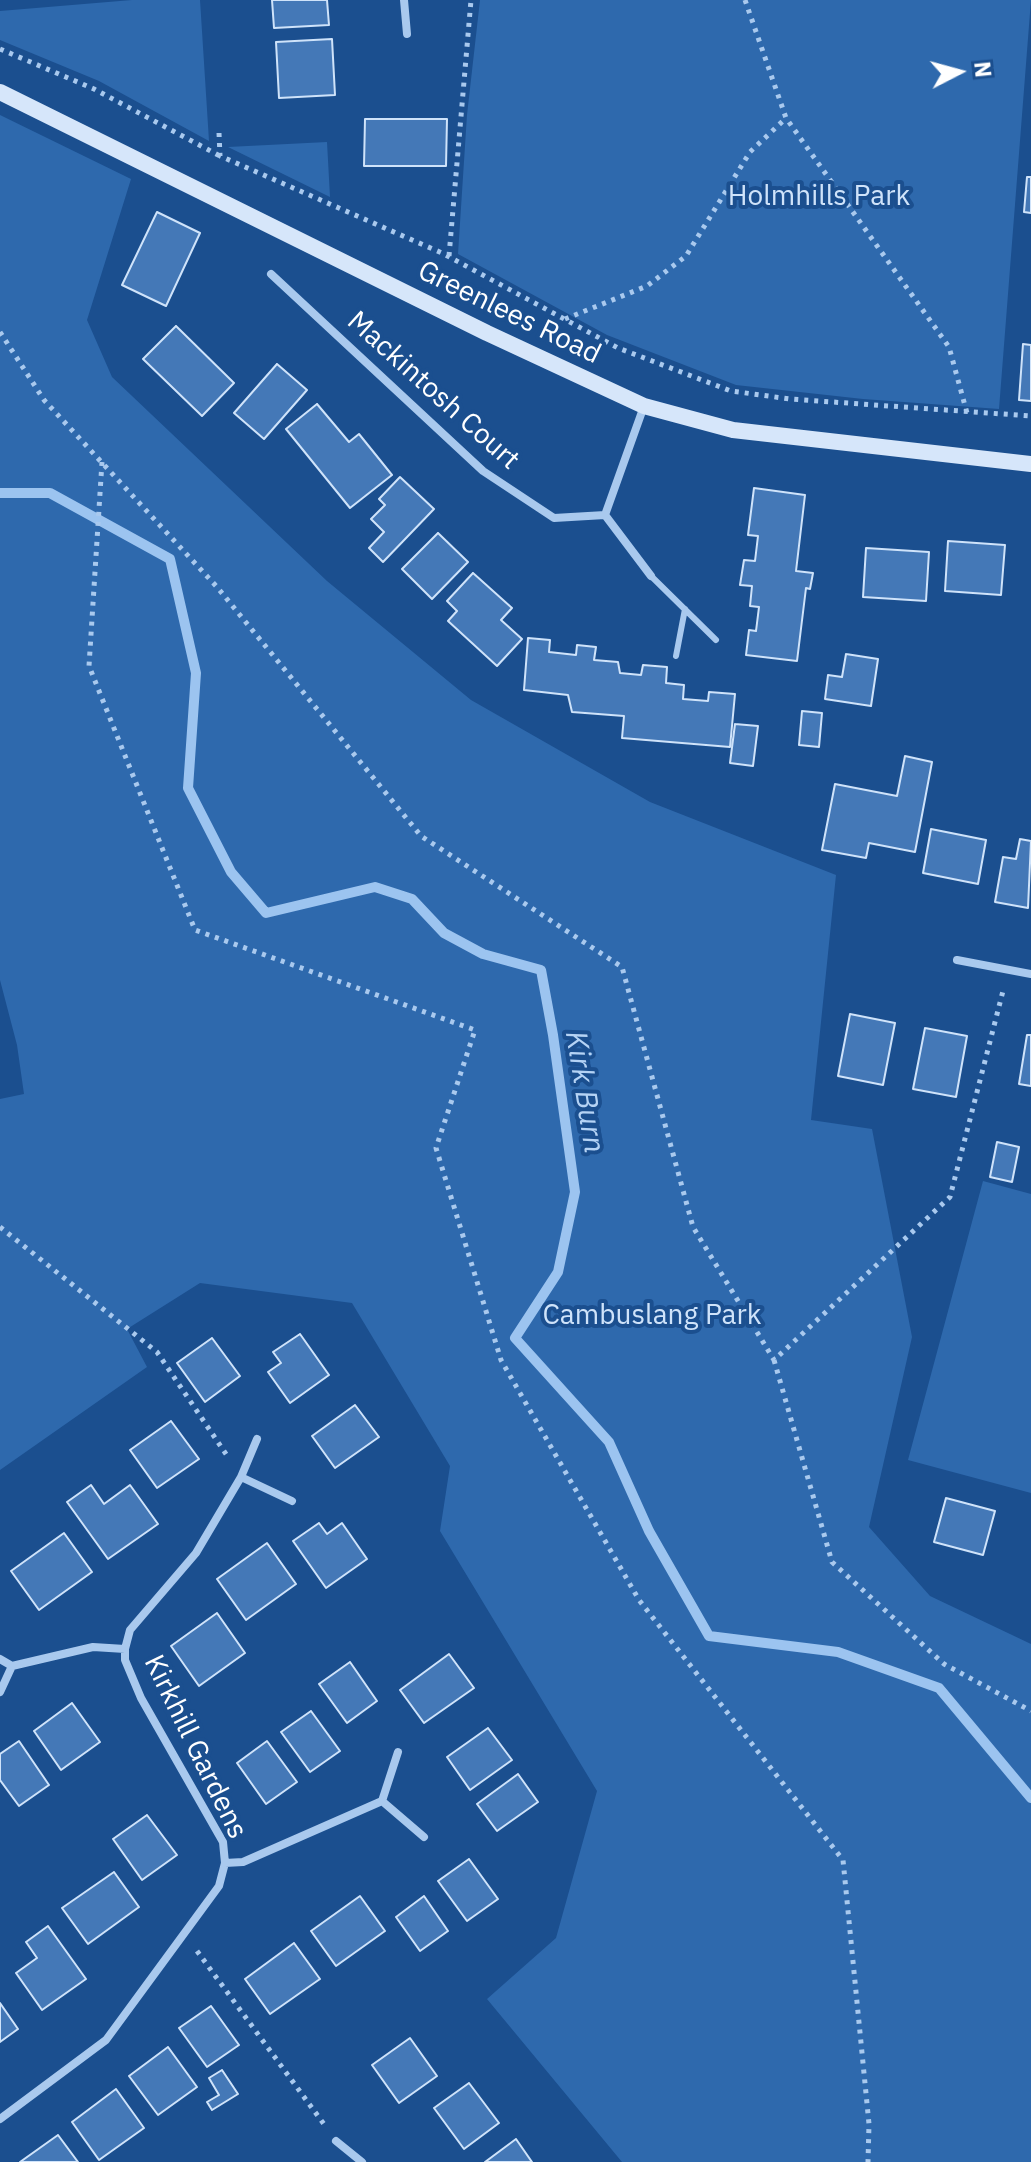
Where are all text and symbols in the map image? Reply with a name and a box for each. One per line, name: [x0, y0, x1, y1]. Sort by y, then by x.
north arrow: [919, 32, 999, 112]
text: N: [968, 60, 999, 79]
park label: Holmhills Park: [728, 180, 910, 214]
street label: Greenlees Road: [412, 254, 606, 372]
street label: Mackintosh Court: [340, 305, 526, 477]
water label: Kirk Burn: [557, 1028, 611, 1156]
park label: Cambuslang Park: [542, 1299, 762, 1333]
street label: Kirkhill Gardens: [136, 1650, 254, 1844]

